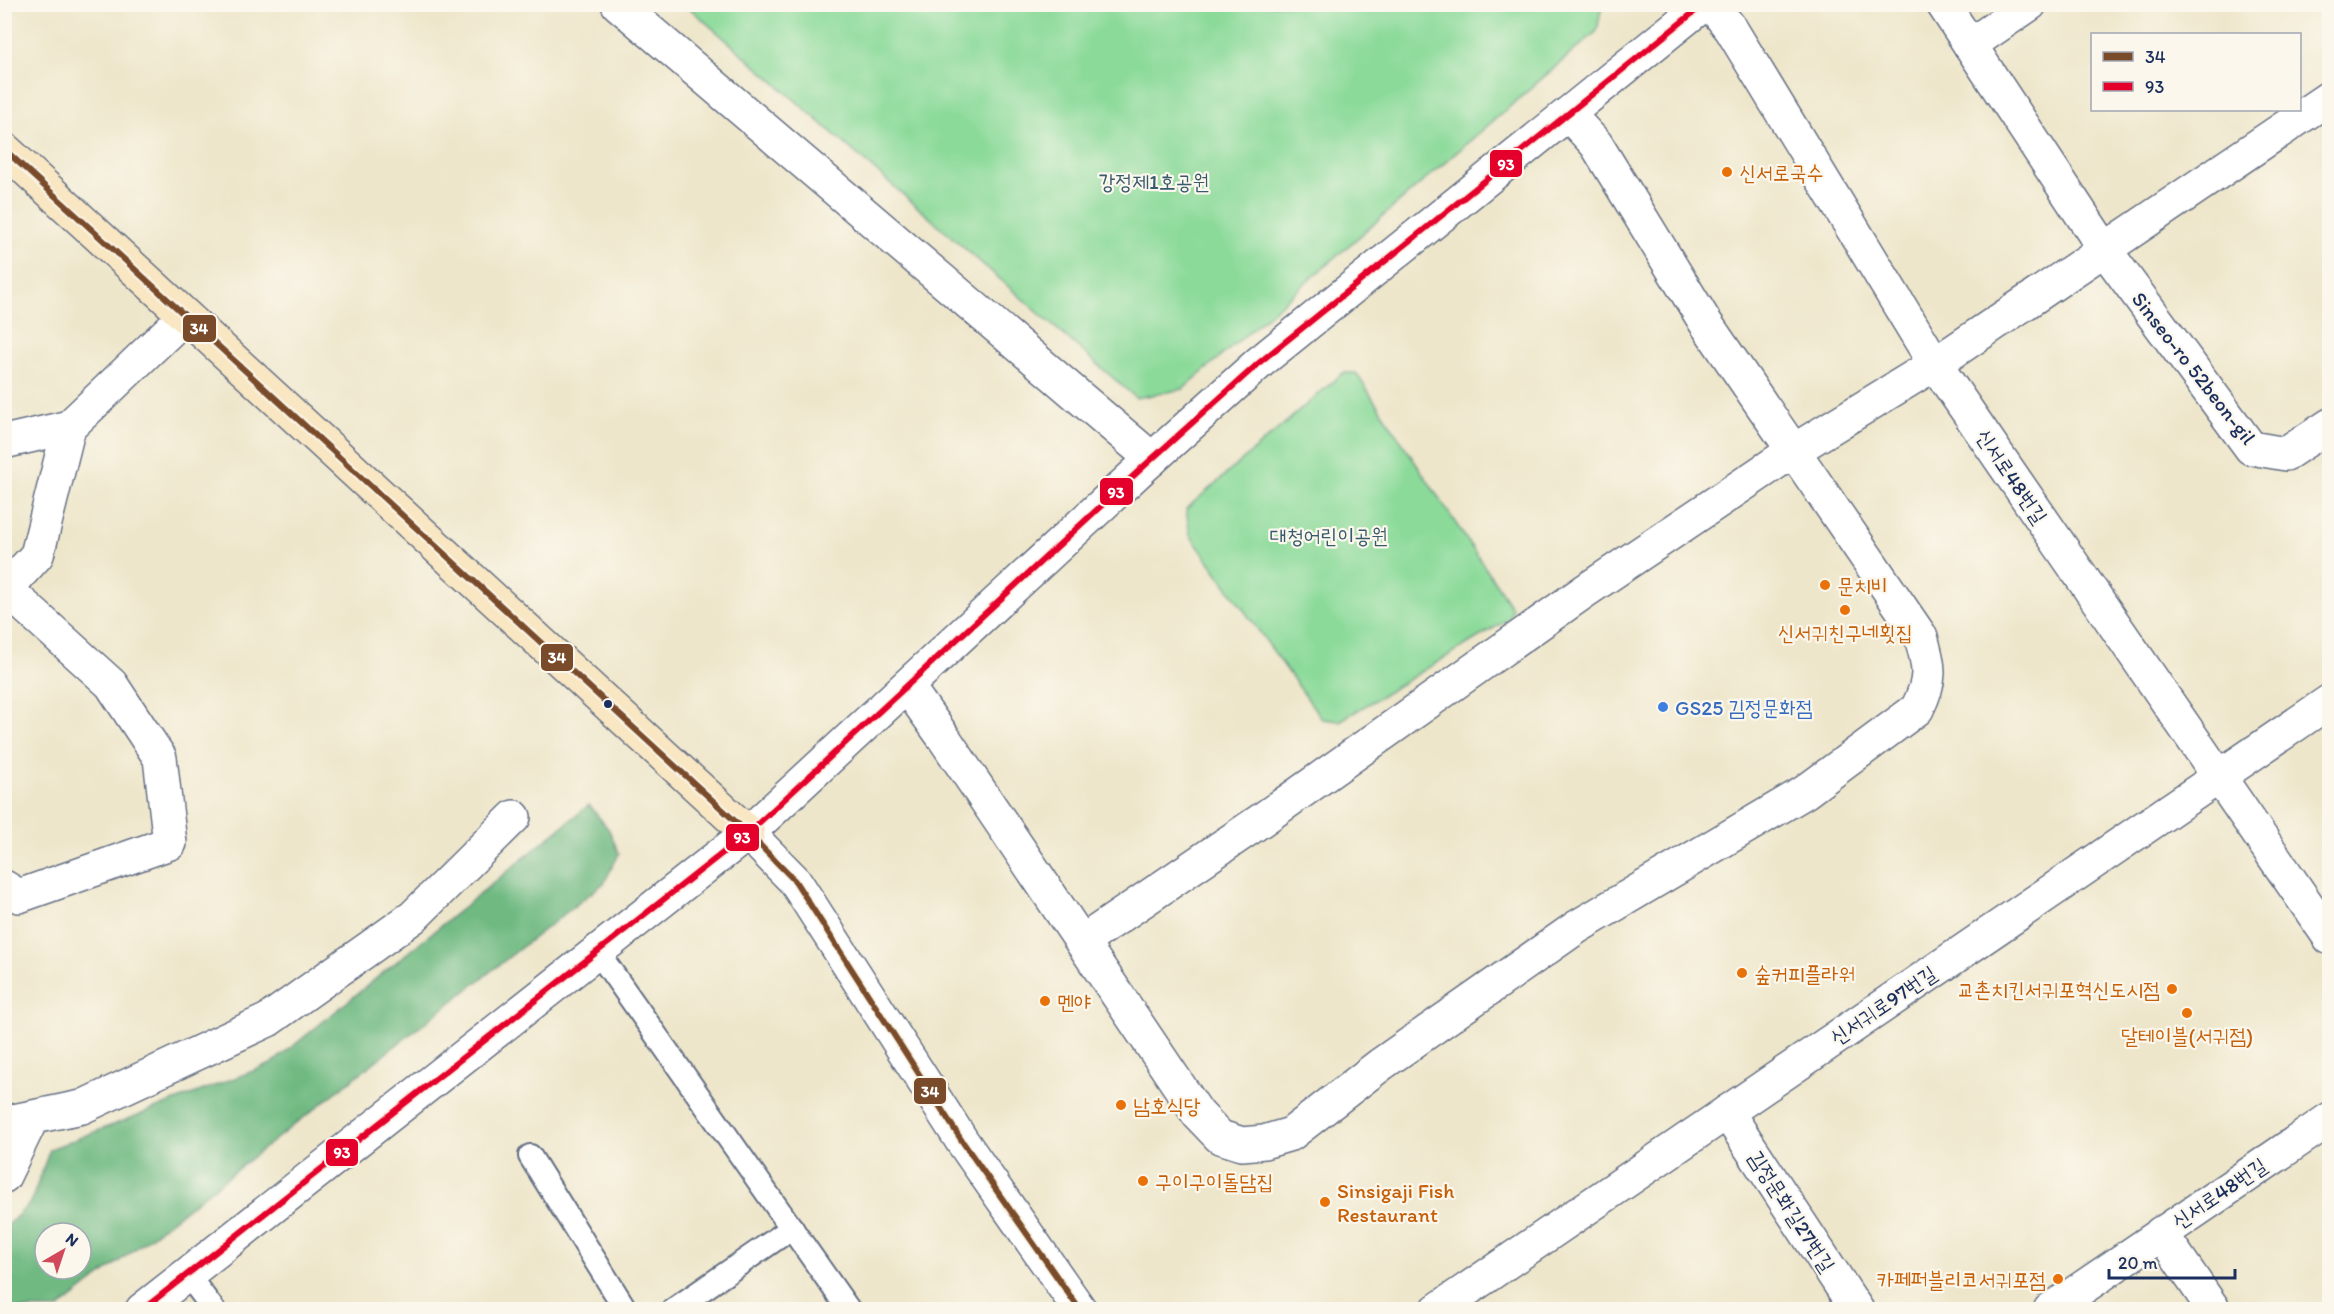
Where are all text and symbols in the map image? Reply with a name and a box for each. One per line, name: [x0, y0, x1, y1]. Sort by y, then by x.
legend: [2091, 33, 2301, 111]
text: 34: [2145, 46, 2166, 68]
text: 93: [2145, 76, 2164, 98]
line badge: 93: [1489, 149, 1523, 178]
text: 93: [1497, 155, 1515, 174]
place label: 신서로국수: [1739, 160, 1824, 185]
marker: 신서로국수: [1720, 165, 1734, 179]
park label: 강정제1호공원: [1098, 169, 1210, 194]
street label: Sinseo-ro 52beon-gil: [2127, 287, 2261, 449]
line badge: 34: [182, 314, 217, 343]
text: 34: [190, 319, 209, 338]
street label: 신서로48번길: [1971, 424, 2053, 528]
line badge: 93: [1099, 477, 1134, 506]
text: 93: [1107, 483, 1125, 502]
park label: 대청어린이공원: [1270, 523, 1388, 548]
place label: 문치비: [1837, 573, 1888, 598]
marker: 문치비: [1818, 578, 1832, 592]
marker: 신서귀친구네횟집: [1838, 603, 1852, 617]
place label: 신서귀친구네횟집: [1777, 620, 1913, 645]
line badge: 34: [540, 643, 574, 672]
text: 34: [548, 648, 567, 667]
place label: GS25 김정문화점: [1675, 695, 1813, 720]
unlabelled marker: [602, 698, 614, 710]
marker: GS25 김정문화점: [1656, 700, 1670, 714]
line badge: 93: [725, 823, 760, 852]
text: 93: [733, 828, 751, 847]
street label: 신서귀로97번길: [1825, 960, 1941, 1050]
place label: 숲커피플라워: [1754, 961, 1855, 986]
marker: 숲커피플라워: [1735, 966, 1749, 980]
place label: 교촌치킨서귀포혁신도시점: [1957, 977, 2160, 1002]
marker: 교촌치킨서귀포혁신도시점: [2165, 982, 2179, 996]
place label: 멘야: [1057, 989, 1091, 1014]
marker: 멘야: [1038, 994, 1052, 1008]
marker: 달테이블(서귀점): [2180, 1006, 2194, 1020]
place label: 달테이블(서귀점): [2121, 1023, 2253, 1048]
line badge: 34: [913, 1077, 947, 1105]
text: 34: [921, 1082, 940, 1101]
place label: 남호식당: [1133, 1093, 1201, 1118]
marker: 남호식당: [1114, 1098, 1128, 1112]
line badge: 93: [325, 1138, 359, 1167]
text: 93: [333, 1143, 351, 1162]
street label: 김정문화길27번길: [1743, 1146, 1841, 1276]
street label: 신서로48번길: [2167, 1152, 2271, 1234]
place label: 구이구이돌담집: [1155, 1169, 1273, 1194]
marker: 구이구이돌담집: [1136, 1174, 1150, 1188]
place label: Sinsigaji Fish Restaurant: [1337, 1178, 1454, 1227]
marker: Sinsigaji Fish Restaurant: [1318, 1195, 1332, 1209]
north arrow: [33, 1221, 93, 1281]
text: N: [62, 1229, 82, 1251]
scale bar: [2109, 1242, 2235, 1280]
text: 20 m: [2118, 1252, 2158, 1274]
place label: 카페퍼블리코서귀포점: [1877, 1267, 2046, 1292]
marker: 카페퍼블리코서귀포점: [2051, 1272, 2065, 1286]

